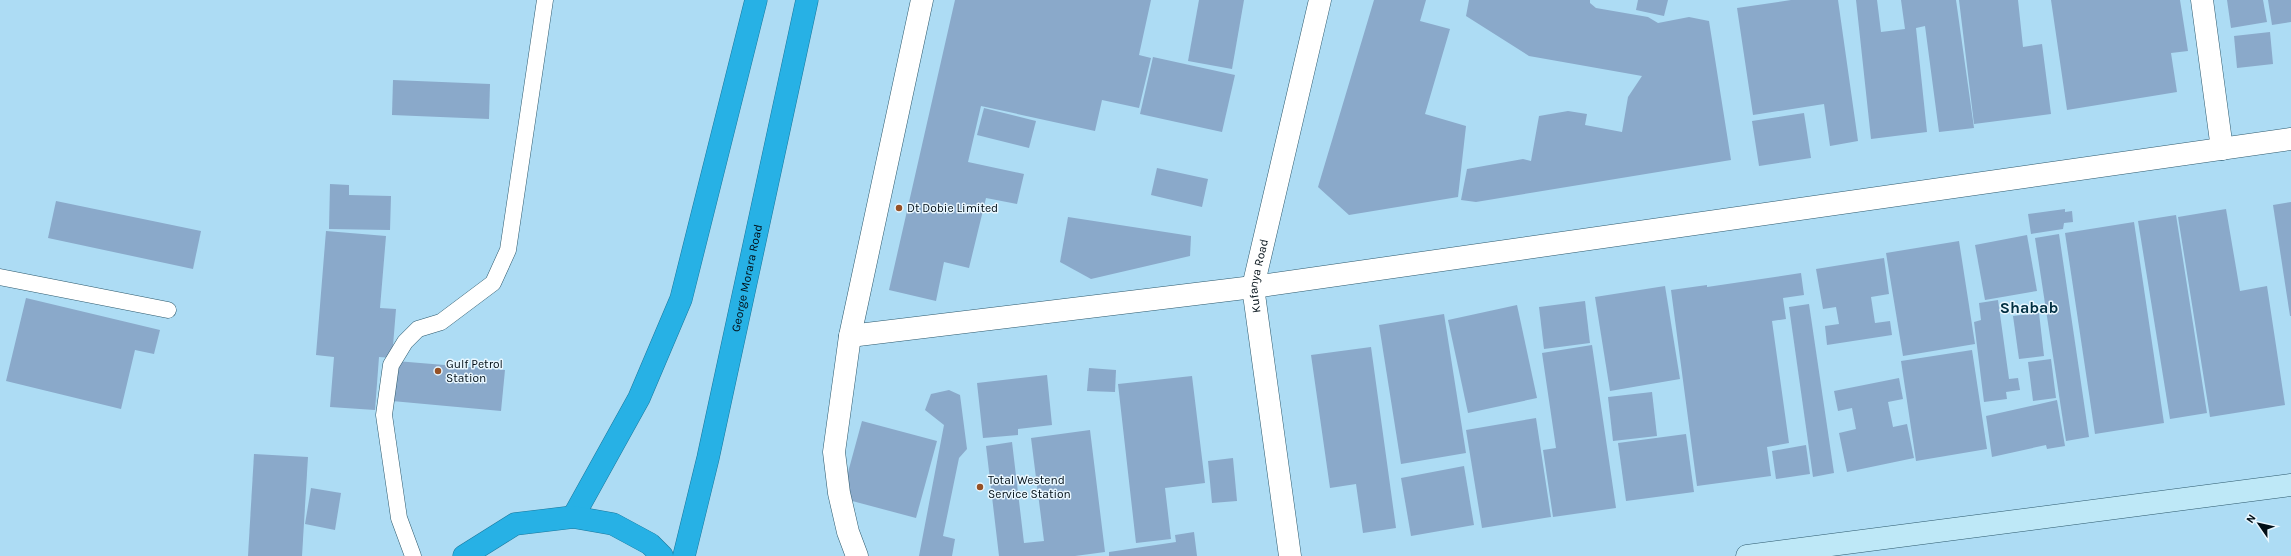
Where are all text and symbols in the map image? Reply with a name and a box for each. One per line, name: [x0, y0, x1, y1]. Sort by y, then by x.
place label: Dt Dobie Limited: [907, 201, 998, 215]
marker: Dt Dobie Limited: [894, 203, 904, 213]
street label: George Morara Road: [728, 223, 765, 333]
street label: Kufanya Road: [1246, 238, 1271, 314]
district label: Shabab: [2000, 298, 2058, 317]
place label: Gulf Petrol Station: [446, 357, 503, 385]
marker: Gulf Petrol Station: [433, 366, 443, 376]
place label: Total Westend Service Station: [988, 473, 1071, 501]
marker: Total Westend Service Station: [975, 482, 985, 492]
north arrow: [2239, 504, 2279, 544]
text: N: [2244, 512, 2259, 526]

